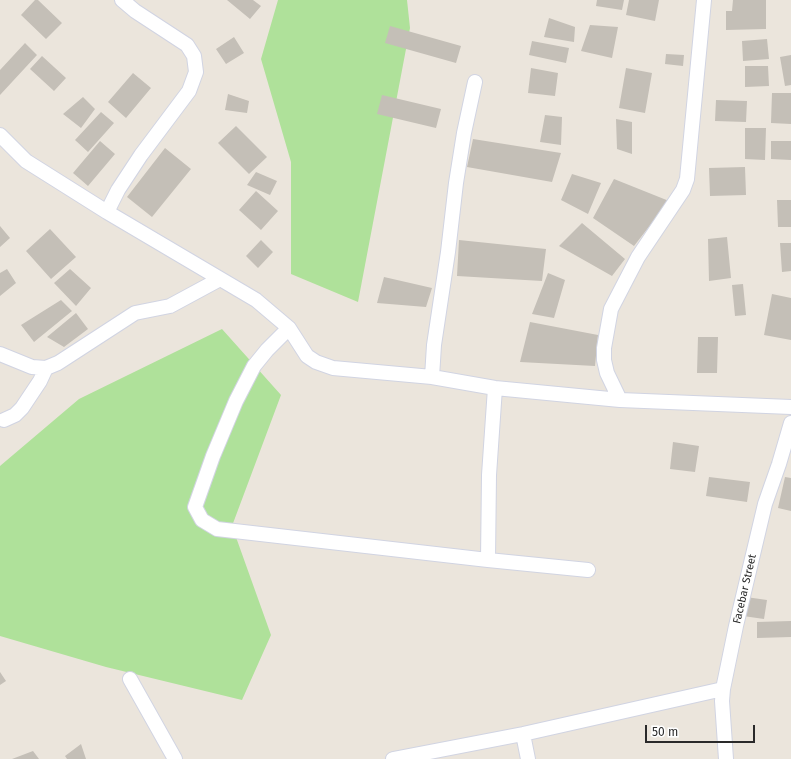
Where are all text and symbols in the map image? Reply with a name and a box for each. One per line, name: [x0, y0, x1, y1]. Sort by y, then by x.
street label: Facebar Street: [731, 553, 759, 625]
scale bar: [647, 717, 757, 743]
text: 50 m: [652, 725, 678, 739]

